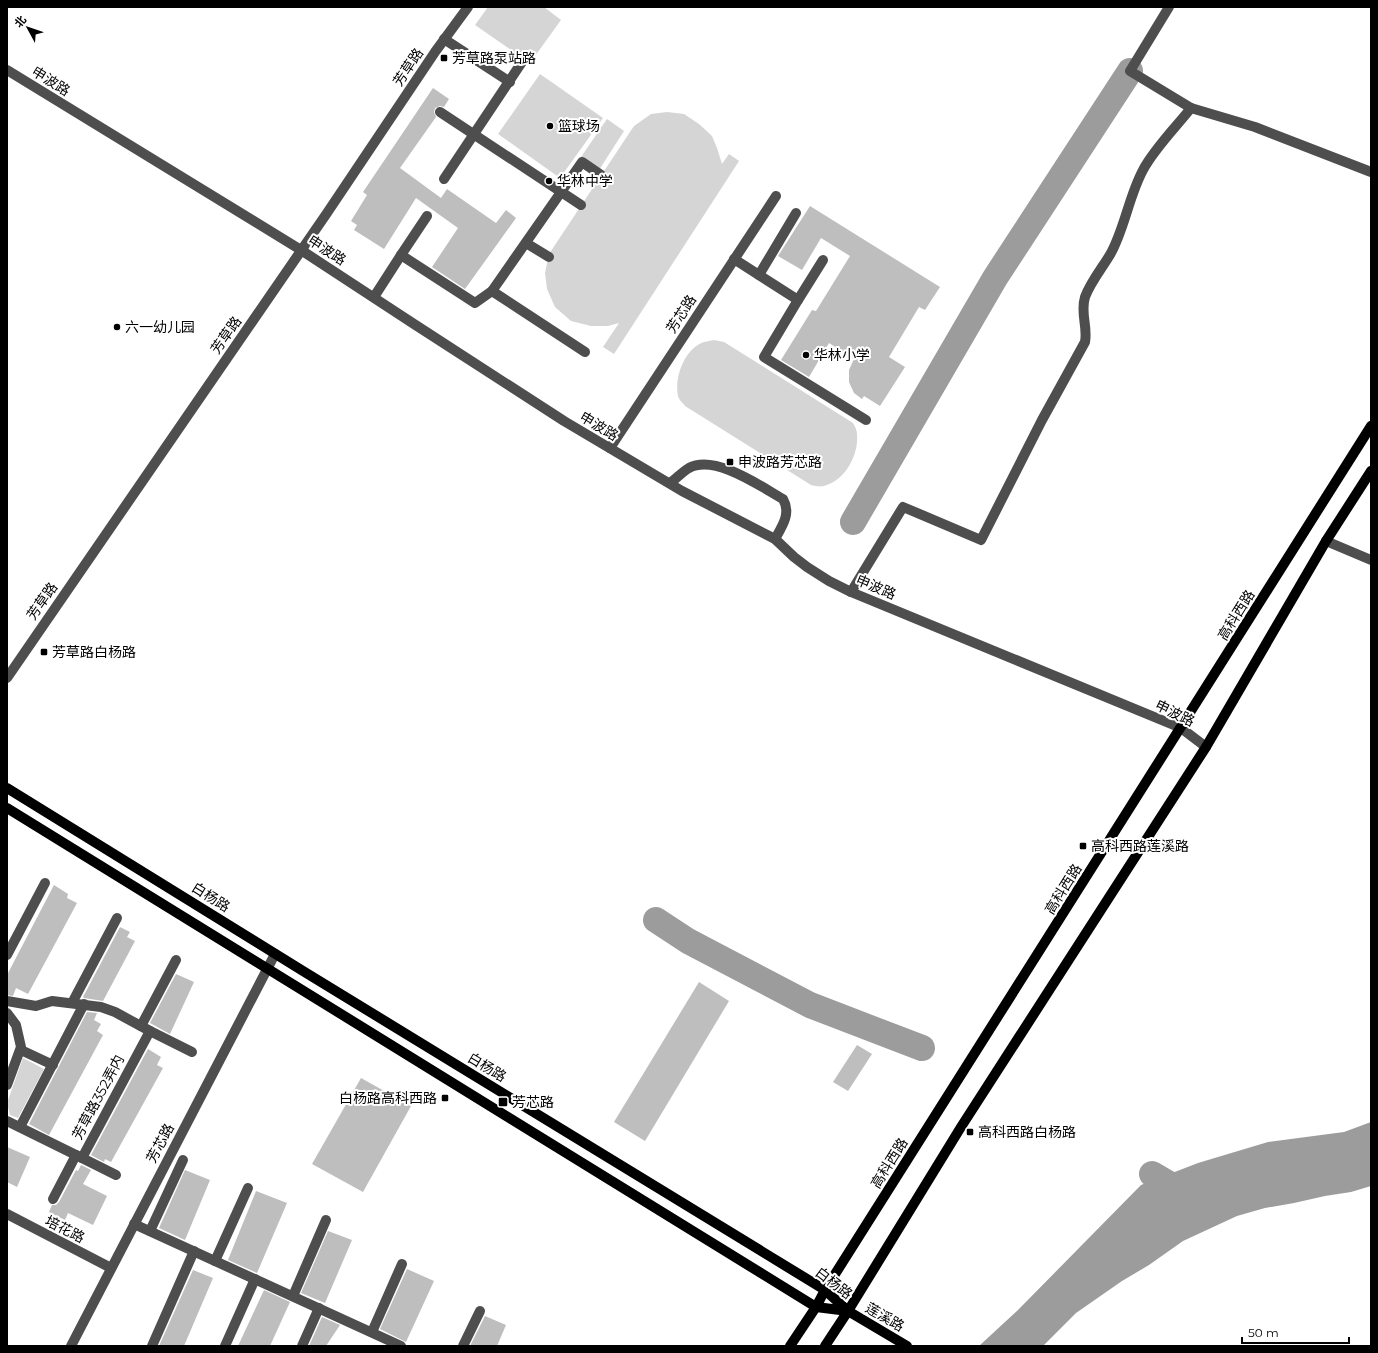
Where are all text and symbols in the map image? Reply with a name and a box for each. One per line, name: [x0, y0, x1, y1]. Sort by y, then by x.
north arrow: [8, 8, 48, 48]
text: 北: [11, 13, 29, 30]
street label: 芳草路: [389, 45, 427, 89]
place label: 芳草路泵站路: [452, 49, 536, 67]
marker: 芳草路泵站路: [439, 53, 449, 63]
street label: 申波路: [28, 62, 74, 100]
place label: 篮球场: [558, 117, 600, 135]
marker: 篮球场: [545, 121, 555, 131]
place label: 华林中学: [557, 172, 613, 190]
marker: 华林中学: [544, 176, 554, 186]
street label: 申波路: [304, 231, 350, 269]
street label: 芳芯路: [662, 291, 700, 337]
street label: 芳草路: [207, 313, 245, 357]
place label: 六一幼儿园: [125, 318, 195, 336]
marker: 六一幼儿园: [112, 322, 122, 332]
place label: 华林小学: [814, 346, 870, 364]
marker: 华林小学: [801, 350, 811, 360]
street label: 申波路: [576, 407, 622, 445]
place label: 申波路芳芯路: [738, 453, 822, 471]
marker: 申波路芳芯路: [725, 457, 735, 467]
street label: 申波路: [853, 571, 899, 603]
street label: 芳草路: [23, 579, 61, 623]
street label: 高科西路: [1214, 586, 1258, 644]
place label: 芳草路白杨路: [52, 643, 136, 661]
marker: 芳草路白杨路: [39, 647, 49, 657]
street label: 申波路: [1152, 696, 1198, 730]
place label: 高科西路莲溪路: [1091, 837, 1189, 855]
marker: 高科西路莲溪路: [1078, 841, 1088, 851]
street label: 高科西路: [1041, 860, 1085, 918]
street label: 白杨路: [188, 878, 234, 916]
street label: 白杨路: [464, 1048, 510, 1086]
street label: 芳草路352弄内: [68, 1051, 128, 1143]
place label: 白杨路高科西路: [339, 1089, 437, 1107]
marker: 白杨路高科西路: [440, 1093, 450, 1103]
place label: 芳芯路: [512, 1093, 554, 1111]
marker: 芳芯路: [497, 1096, 509, 1108]
street label: 芳芯路: [142, 1120, 178, 1166]
place label: 高科西路白杨路: [978, 1123, 1076, 1141]
marker: 高科西路白杨路: [965, 1127, 975, 1137]
street label: 高科西路: [867, 1134, 911, 1192]
street label: 培花路: [42, 1211, 88, 1247]
street label: 白杨路: [812, 1263, 856, 1303]
street label: 莲溪路: [862, 1299, 908, 1335]
scale bar: [1242, 1319, 1349, 1345]
text: 50 m: [1248, 1325, 1279, 1340]

